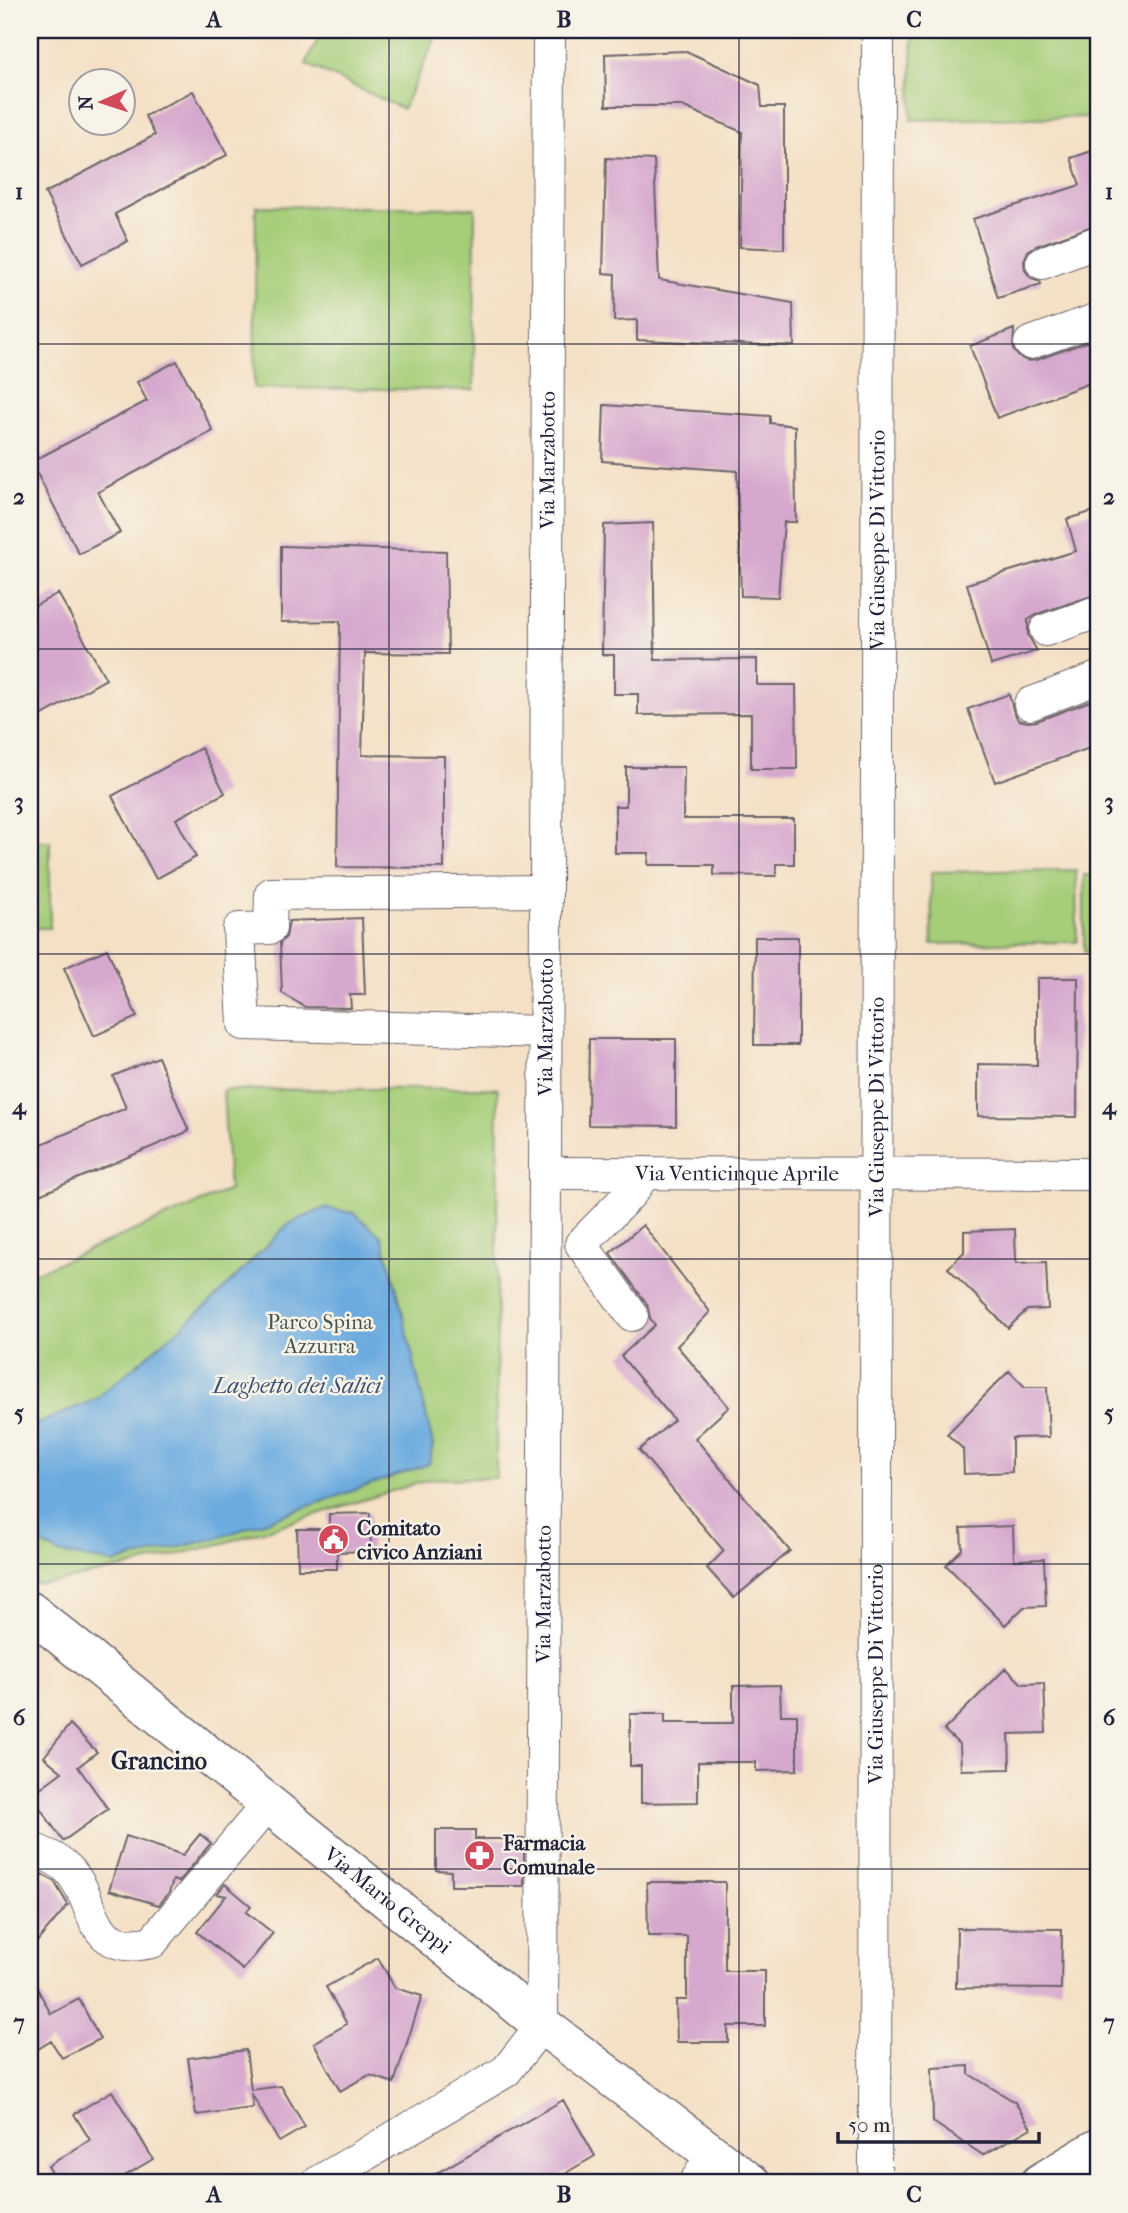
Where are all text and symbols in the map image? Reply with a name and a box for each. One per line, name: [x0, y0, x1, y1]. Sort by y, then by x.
text: A: [205, 6, 223, 33]
text: B: [557, 6, 572, 33]
text: C: [906, 6, 922, 33]
north arrow: [66, 66, 136, 136]
text: N: [75, 94, 97, 111]
text: 1: [15, 178, 23, 205]
text: 1: [1105, 178, 1113, 205]
street label: Via Marzabotto: [535, 391, 560, 530]
street label: Via Giuseppe Di Vittorio: [865, 430, 889, 651]
text: 2: [13, 483, 25, 510]
text: 2: [1103, 483, 1115, 510]
text: 3: [14, 788, 24, 815]
text: 3: [1104, 788, 1114, 815]
street label: Via Marzabotto: [533, 958, 558, 1097]
street label: Via Giuseppe Di Vittorio: [864, 997, 889, 1218]
text: 4: [11, 1093, 27, 1120]
text: 4: [1101, 1093, 1117, 1120]
street label: Via Venticinque Aprile: [634, 1161, 839, 1186]
park label: Parco Spina Azzurra: [267, 1310, 373, 1358]
water label: Laghetto dei Salici: [211, 1372, 383, 1399]
text: 5: [14, 1399, 24, 1426]
text: 5: [1104, 1399, 1114, 1426]
place label: Comitato civico Anziani: [357, 1516, 483, 1564]
public building icon: Comitato civico Anziani: [317, 1523, 351, 1557]
street label: Via Marzabotto: [531, 1525, 556, 1664]
street label: Via Giuseppe Di Vittorio: [864, 1564, 888, 1785]
text: 6: [13, 1704, 26, 1731]
text: 6: [1103, 1704, 1116, 1731]
district label: Grancino: [111, 1747, 207, 1775]
place label: Farmacia Comunale: [502, 1831, 595, 1879]
pharmacy icon: Farmacia Comunale: [463, 1838, 497, 1872]
street label: Via Mario Greppi: [319, 1841, 456, 1959]
text: 7: [12, 2009, 25, 2036]
text: 7: [1102, 2009, 1115, 2036]
scale bar: [838, 2101, 1039, 2145]
text: 50 m: [848, 2113, 891, 2137]
text: A: [205, 2181, 223, 2208]
text: B: [557, 2181, 572, 2208]
text: C: [906, 2181, 922, 2208]

